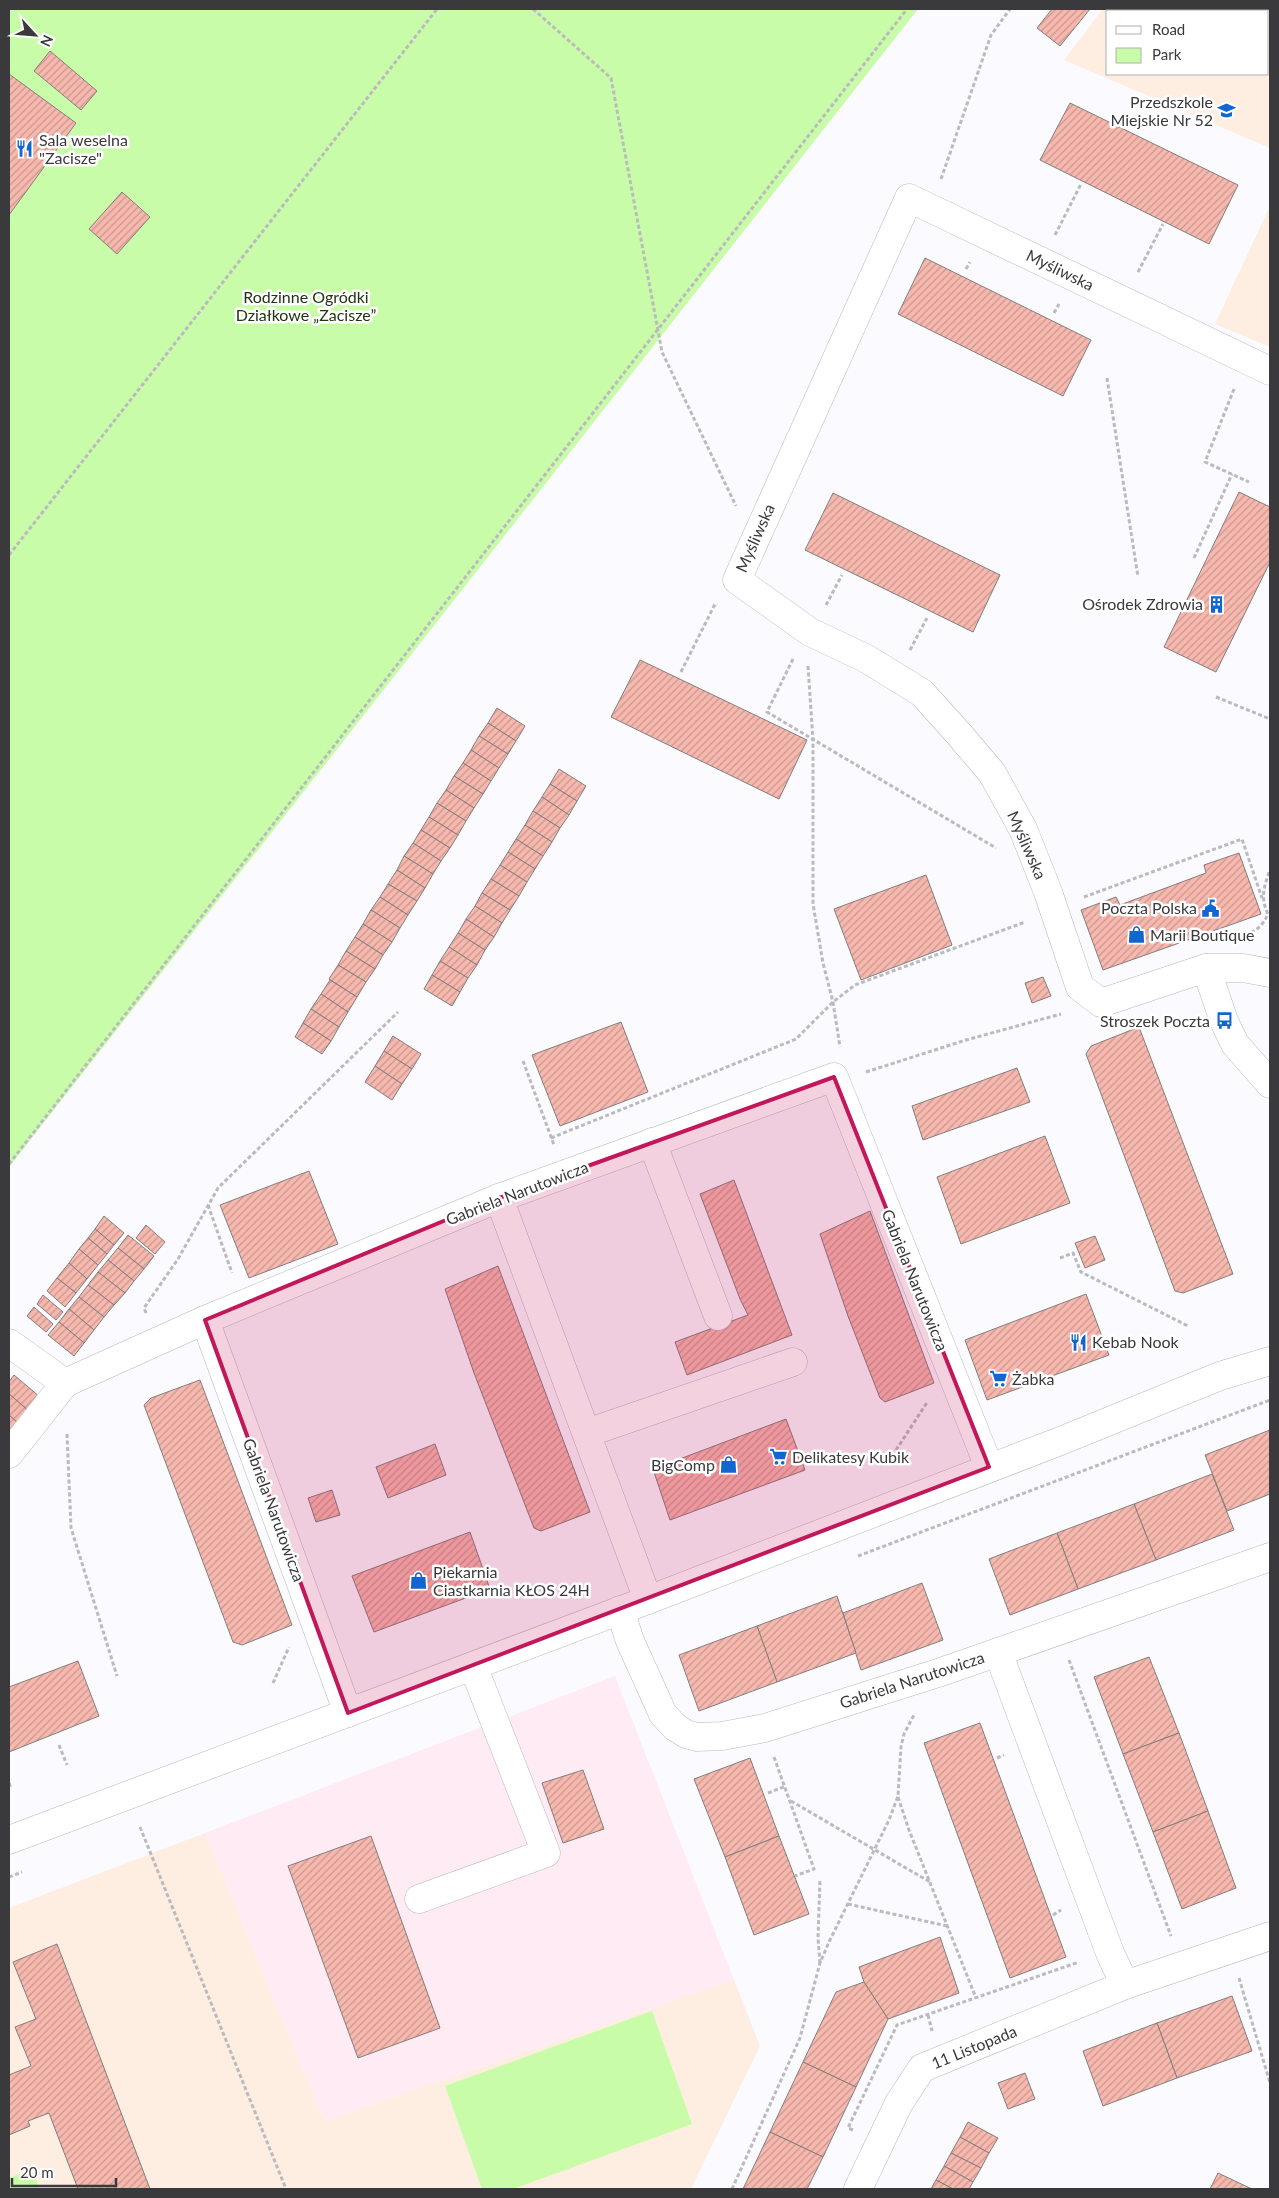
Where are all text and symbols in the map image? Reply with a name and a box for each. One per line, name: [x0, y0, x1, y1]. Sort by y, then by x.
north arrow: [10, 10, 60, 60]
legend: [1106, 10, 1269, 75]
text: Road: [1152, 20, 1185, 38]
text: N: [37, 32, 57, 49]
text: Park: [1152, 45, 1182, 63]
place label: Przedszkole Miejskie Nr 52: [1110, 92, 1213, 129]
school or university icon: Przedszkole Miejskie Nr 52: [1217, 101, 1237, 121]
place label: Sala weselna "Zacisze": [39, 130, 128, 167]
restaurant icon: Sala weselna "Zacisze": [15, 139, 35, 159]
street label: Myśliwska: [1023, 245, 1097, 294]
park label: Rodzinne Ogródki Działkowe „Zacisze”: [236, 287, 376, 324]
street label: Myśliwska: [731, 501, 778, 575]
place label: Ośrodek Zdrowia: [1082, 594, 1203, 613]
building icon: Ośrodek Zdrowia: [1207, 594, 1227, 614]
street label: Myśliwska: [1004, 808, 1051, 882]
place label: Poczta Polska: [1101, 898, 1197, 917]
public building icon: Poczta Polska: [1201, 898, 1221, 918]
shop icon: Marii Boutique: [1126, 925, 1146, 945]
place label: Marii Boutique: [1150, 925, 1255, 944]
place label: Stroszek Poczta: [1100, 1011, 1210, 1030]
bus stop icon: Stroszek Poczta: [1214, 1011, 1234, 1031]
street label: Gabriela Narutowicza: [443, 1157, 591, 1228]
street label: Gabriela Narutowicza: [878, 1206, 953, 1353]
restaurant icon: Kebab Nook: [1068, 1332, 1088, 1352]
place label: Kebab Nook: [1092, 1332, 1180, 1351]
supermarket icon: Żabka: [988, 1369, 1008, 1389]
place label: Żabka: [1012, 1369, 1055, 1388]
street label: Gabriela Narutowicza: [240, 1436, 309, 1584]
supermarket icon: Delikatesy Kubik: [768, 1447, 788, 1467]
place label: Delikatesy Kubik: [792, 1447, 910, 1466]
place label: BigComp: [651, 1455, 715, 1474]
shop icon: BigComp: [719, 1455, 739, 1475]
place label: Piekarnia Ciastkarnia KŁOS 24H: [433, 1562, 590, 1599]
shop icon: Piekarnia Ciastkarnia KŁOS 24H: [409, 1571, 429, 1591]
street label: Gabriela Narutowicza: [837, 1647, 987, 1712]
street label: 11 Listopada: [928, 2021, 1019, 2072]
scale bar: [12, 2156, 116, 2188]
text: 20 m: [20, 2163, 54, 2181]

